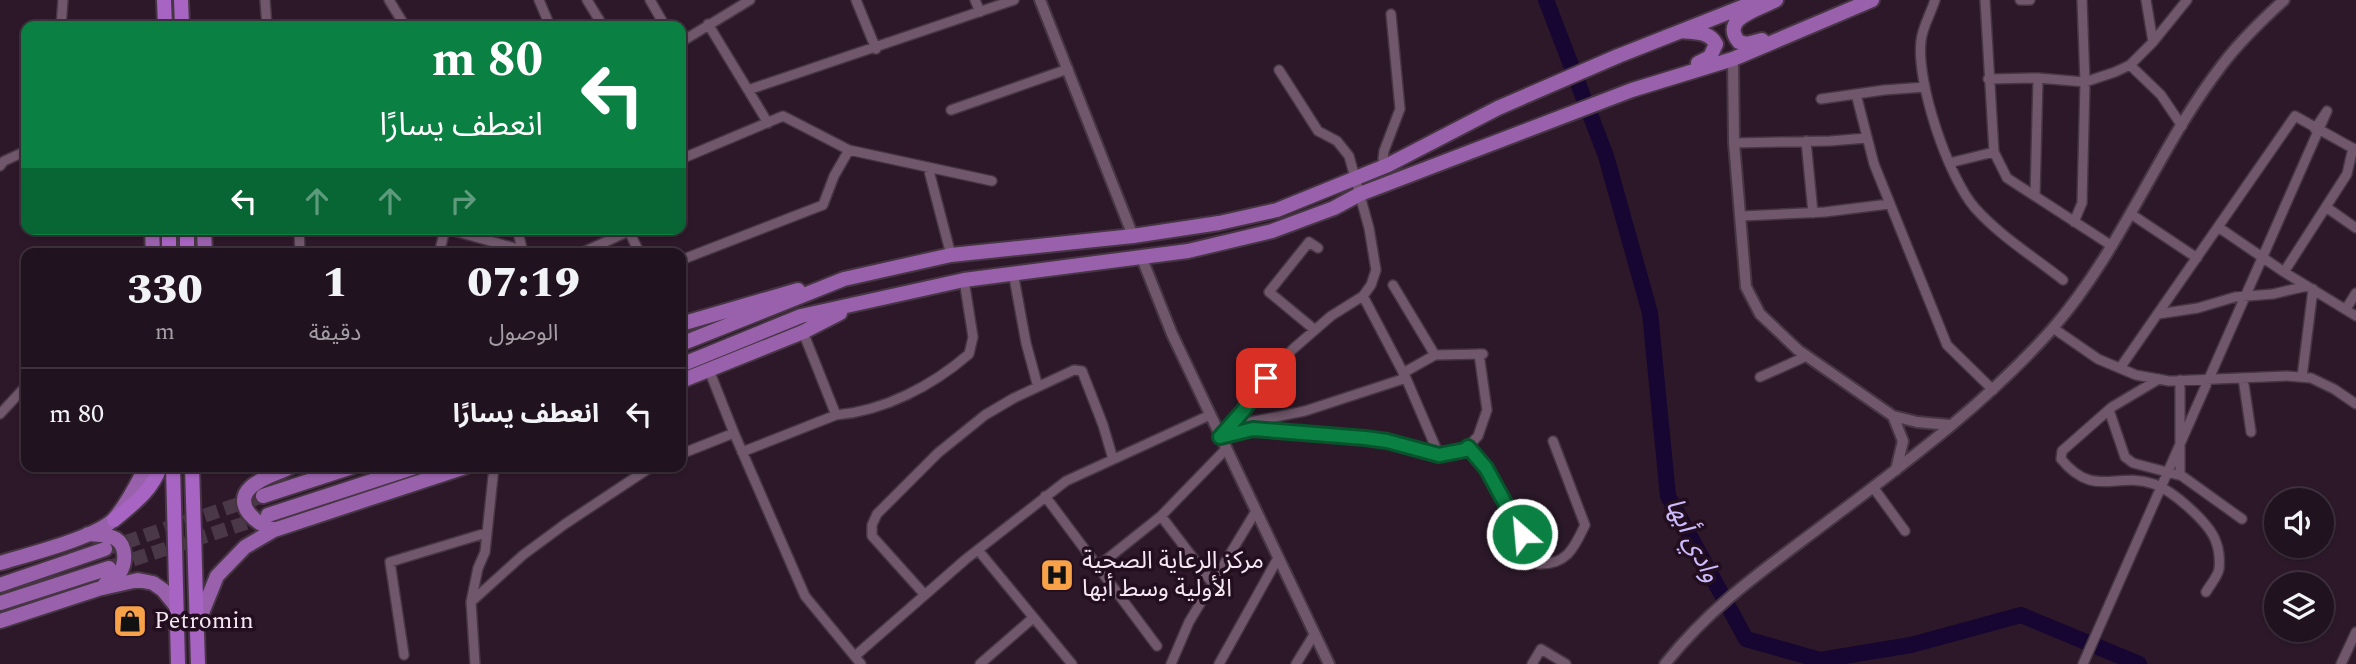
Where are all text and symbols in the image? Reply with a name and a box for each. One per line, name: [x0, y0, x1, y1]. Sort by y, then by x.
text: 80 m: [432, 23, 543, 98]
icon: left: [567, 49, 658, 140]
text: انعطف يسارًا: [380, 101, 543, 150]
icon: left: [225, 182, 263, 220]
icon: ahead: [298, 182, 336, 220]
icon: ahead: [371, 182, 409, 220]
icon: right: [444, 182, 482, 220]
text: 1: [322, 252, 348, 315]
text: 07:19: [467, 252, 580, 315]
text: 330: [127, 259, 203, 322]
text: m: [155, 315, 175, 350]
text: دقيقة: [309, 316, 361, 351]
text: الوصول: [489, 316, 559, 351]
pin: [1236, 348, 1296, 408]
icon: arrive: [1247, 359, 1285, 397]
text: 80 m: [49, 394, 104, 434]
text: انعطف يسارًا: [453, 394, 599, 434]
icon: left: [620, 395, 658, 433]
map controls: [2264, 488, 2334, 642]
button: sound: [2264, 488, 2334, 558]
water label: وادي أبها: [1655, 491, 1731, 590]
position arrow: [1485, 497, 1559, 571]
place label: مركز الرعاية الصحية الأولية وسط أبها: [1082, 543, 1264, 607]
hospital icon: مركز الرعاية الصحية الأولية وسط أبها: [1038, 556, 1076, 594]
button: layers: [2264, 572, 2334, 642]
shop icon: Petromin: [111, 602, 149, 640]
place label: Petromin: [154, 603, 254, 639]

